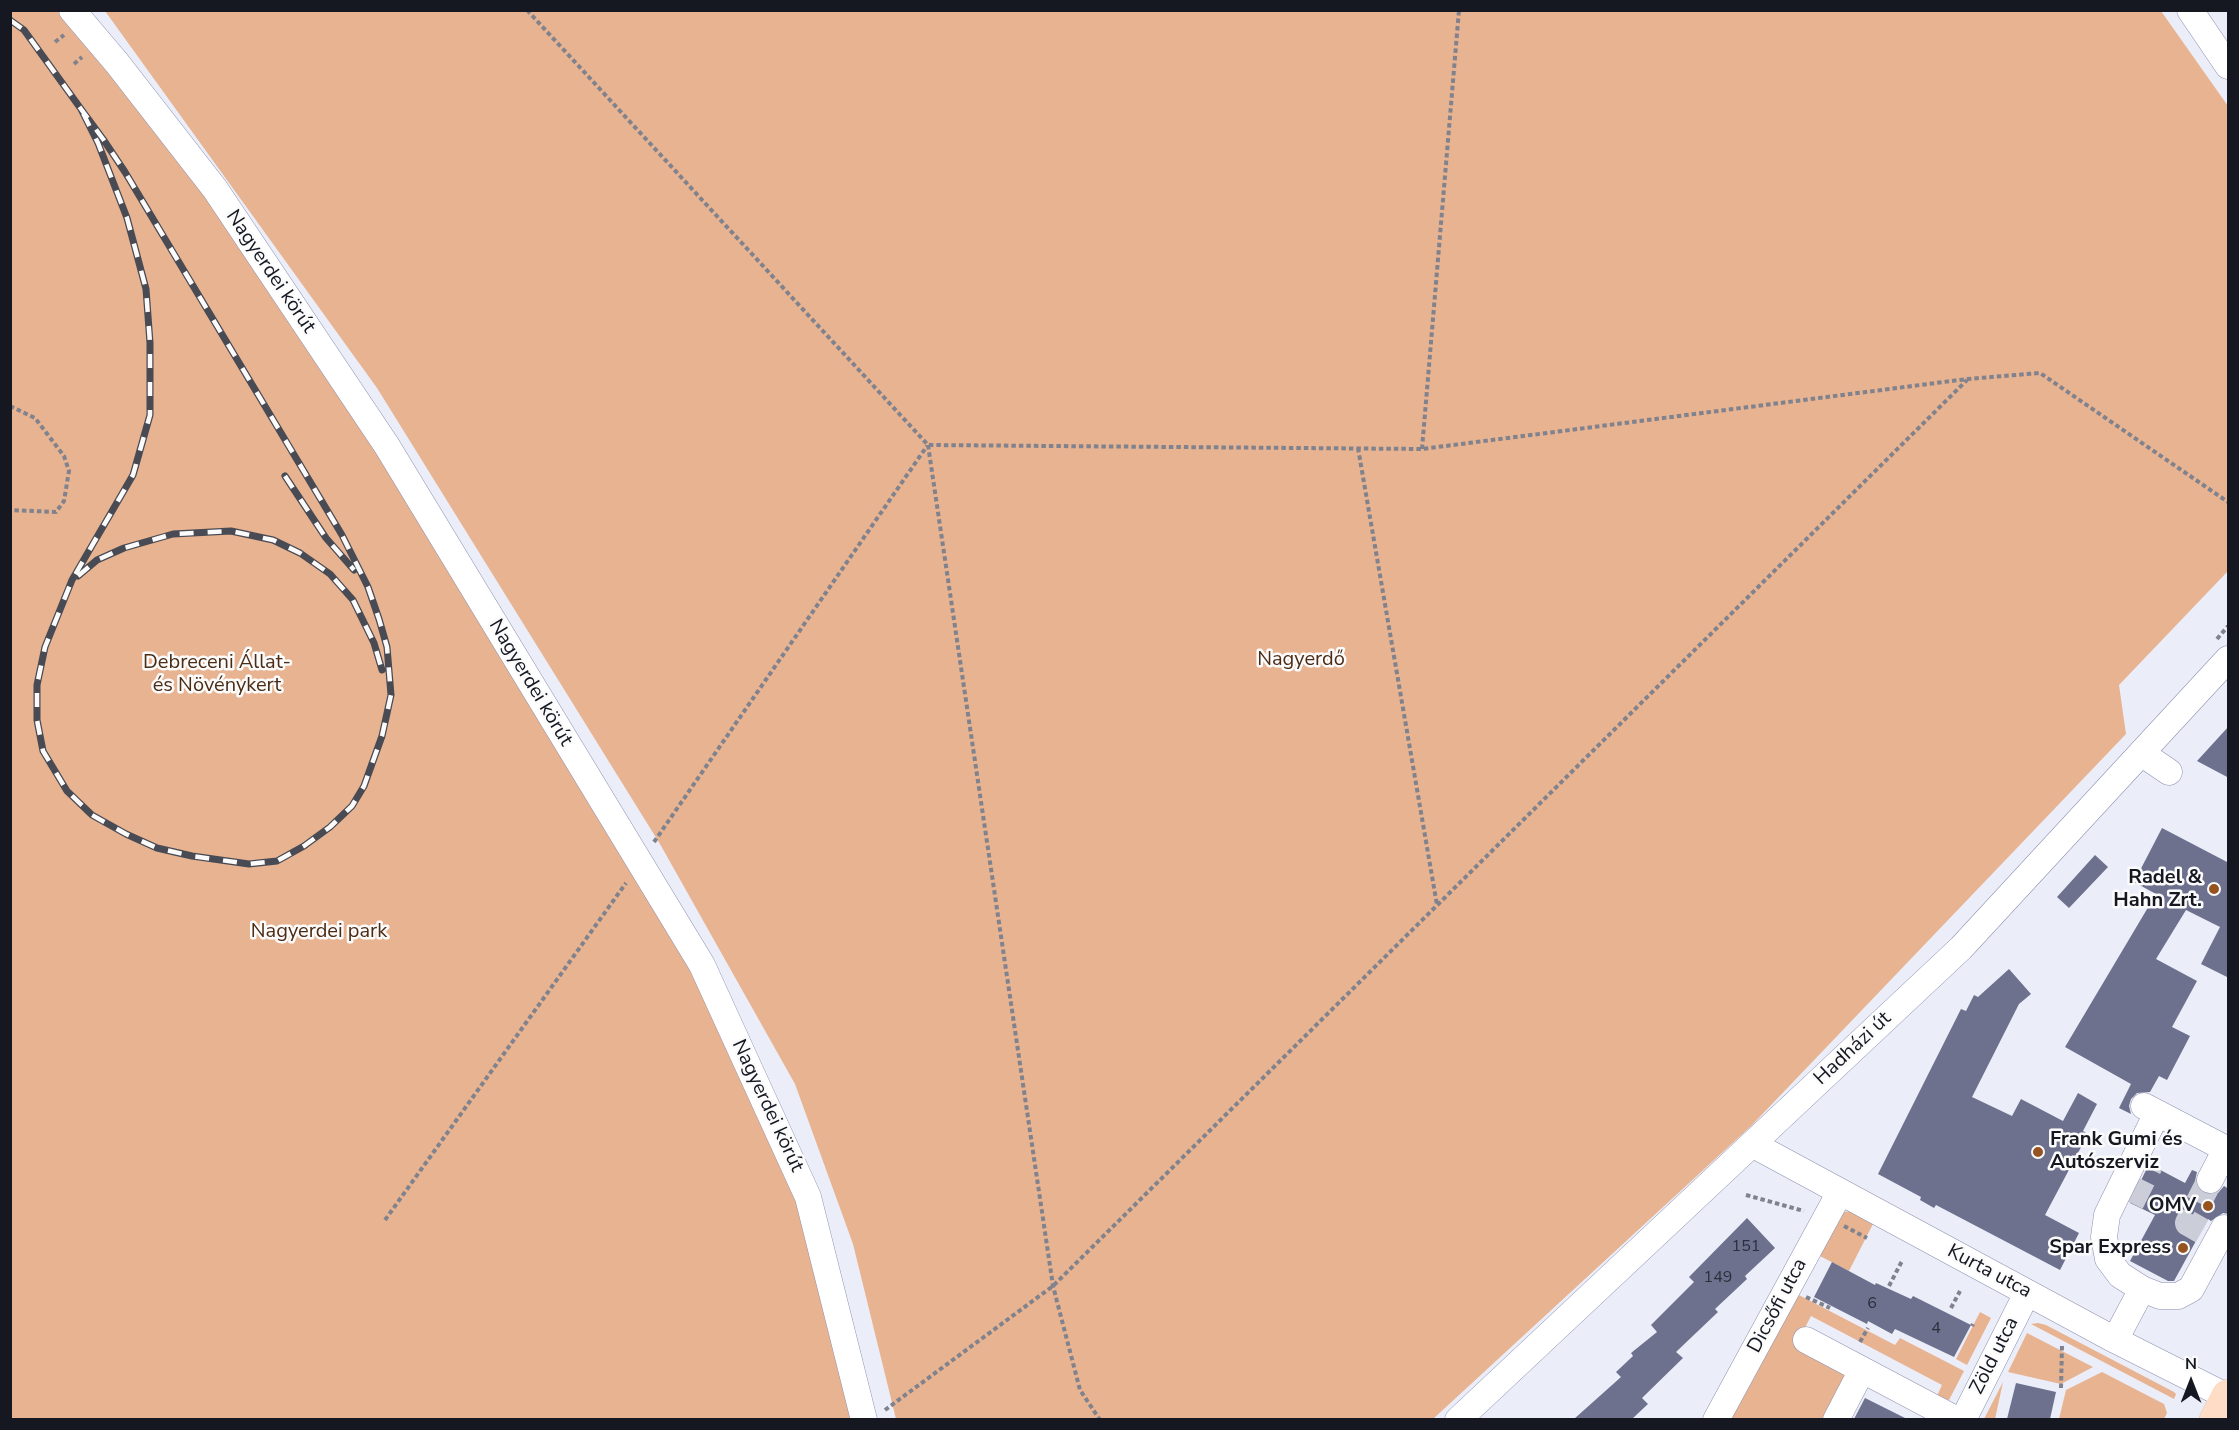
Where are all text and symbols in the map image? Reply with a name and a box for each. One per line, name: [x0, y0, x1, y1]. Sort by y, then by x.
street label: Nagyerdei körút: [220, 206, 320, 338]
street label: Nagyerdei körút: [483, 615, 577, 751]
park label: Nagyerdő: [1257, 648, 1345, 672]
park label: Debreceni Állat- és Növénykert: [143, 651, 291, 698]
place label: Radel & Hahn Zrt.: [2113, 866, 2202, 913]
marker: Radel & Hahn Zrt.: [2207, 882, 2221, 896]
park label: Nagyerdei park: [251, 920, 387, 944]
street label: Hadházi út: [1809, 1007, 1897, 1091]
street label: Nagyerdei körút: [726, 1036, 808, 1176]
place label: Frank Gumi és Autószerviz: [2050, 1128, 2182, 1175]
marker: Frank Gumi és Autószerviz: [2031, 1145, 2045, 1159]
place label: OMV: [2149, 1194, 2196, 1218]
marker: OMV: [2201, 1199, 2215, 1213]
place label: Spar Express: [2049, 1236, 2171, 1260]
house number: 151: [1732, 1237, 1760, 1257]
street label: Kurta utca: [1943, 1240, 2035, 1304]
marker: Spar Express: [2176, 1241, 2190, 1255]
street label: Dicsőfi utca: [1743, 1255, 1813, 1357]
house number: 149: [1704, 1268, 1732, 1288]
house number: 6: [1867, 1294, 1877, 1314]
street label: Zöld utca: [1965, 1314, 2025, 1398]
house number: 4: [1931, 1319, 1941, 1339]
north arrow: [2161, 1352, 2221, 1412]
text: N: [2185, 1353, 2197, 1375]

